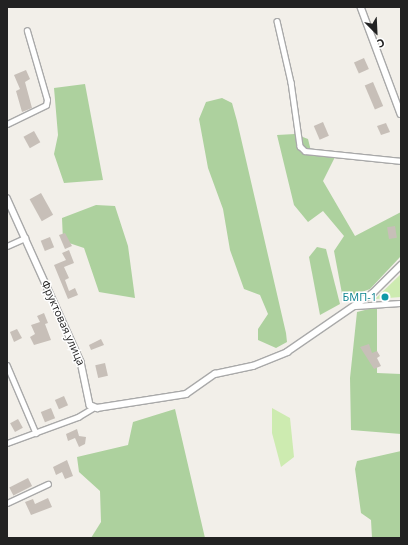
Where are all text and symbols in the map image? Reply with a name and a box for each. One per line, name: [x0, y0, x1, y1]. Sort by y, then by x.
north arrow: [356, 12, 396, 52]
text: С: [375, 35, 387, 52]
street label: Фруктовая улица: [38, 278, 88, 368]
place label: БМП-1: [343, 290, 377, 304]
marker: БМП-1: [380, 292, 390, 302]

